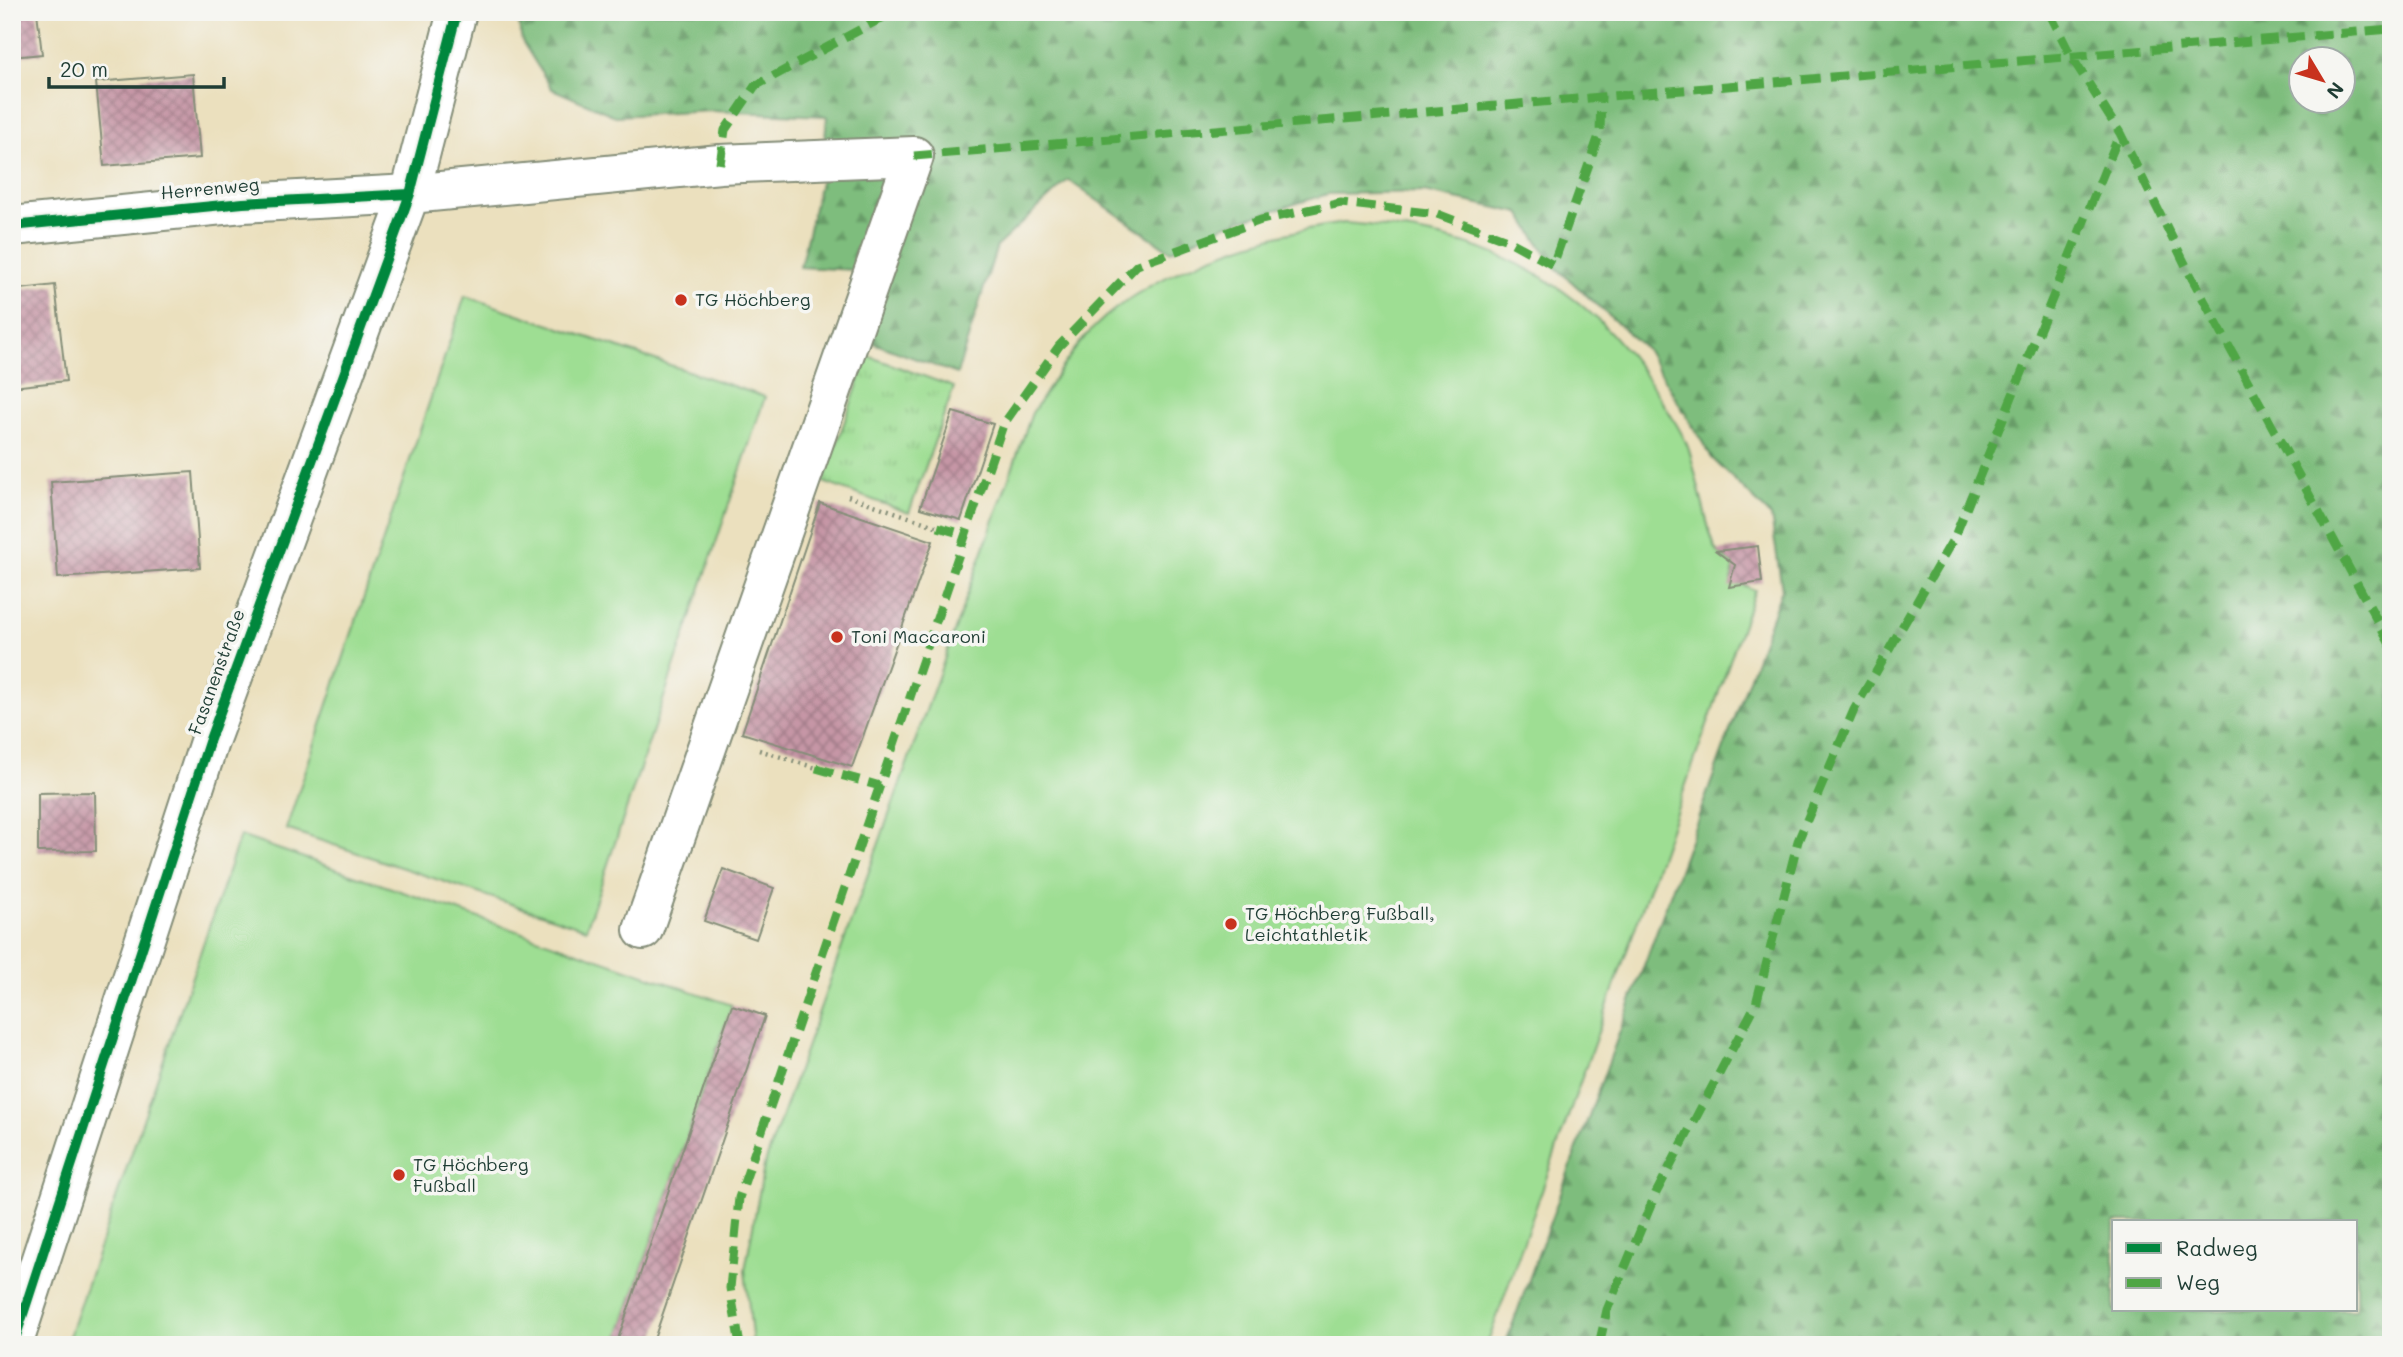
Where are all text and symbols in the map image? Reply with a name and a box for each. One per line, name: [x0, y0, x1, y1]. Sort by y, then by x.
scale bar: [49, 46, 224, 90]
north arrow: [2288, 46, 2358, 116]
text: 20 m: [60, 55, 108, 82]
text: N: [2322, 77, 2350, 104]
street label: Herrenweg: [160, 172, 260, 204]
place label: TG Höchberg: [695, 287, 810, 311]
marker: TG Höchberg: [673, 292, 689, 308]
street label: Fasanenstraße: [182, 606, 250, 738]
place label: Toni Maccaroni: [851, 624, 986, 648]
marker: Toni Maccaroni: [829, 629, 845, 645]
place label: TG Höchberg Fußball, Leichtathletik: [1245, 901, 1435, 946]
marker: TG Höchberg Fußball, Leichtathletik: [1223, 916, 1239, 932]
place label: TG Höchberg Fußball: [413, 1152, 528, 1197]
marker: TG Höchberg Fußball: [391, 1167, 407, 1183]
legend: [2112, 1220, 2358, 1312]
text: Radweg: [2176, 1234, 2257, 1261]
text: Weg: [2176, 1268, 2220, 1295]

